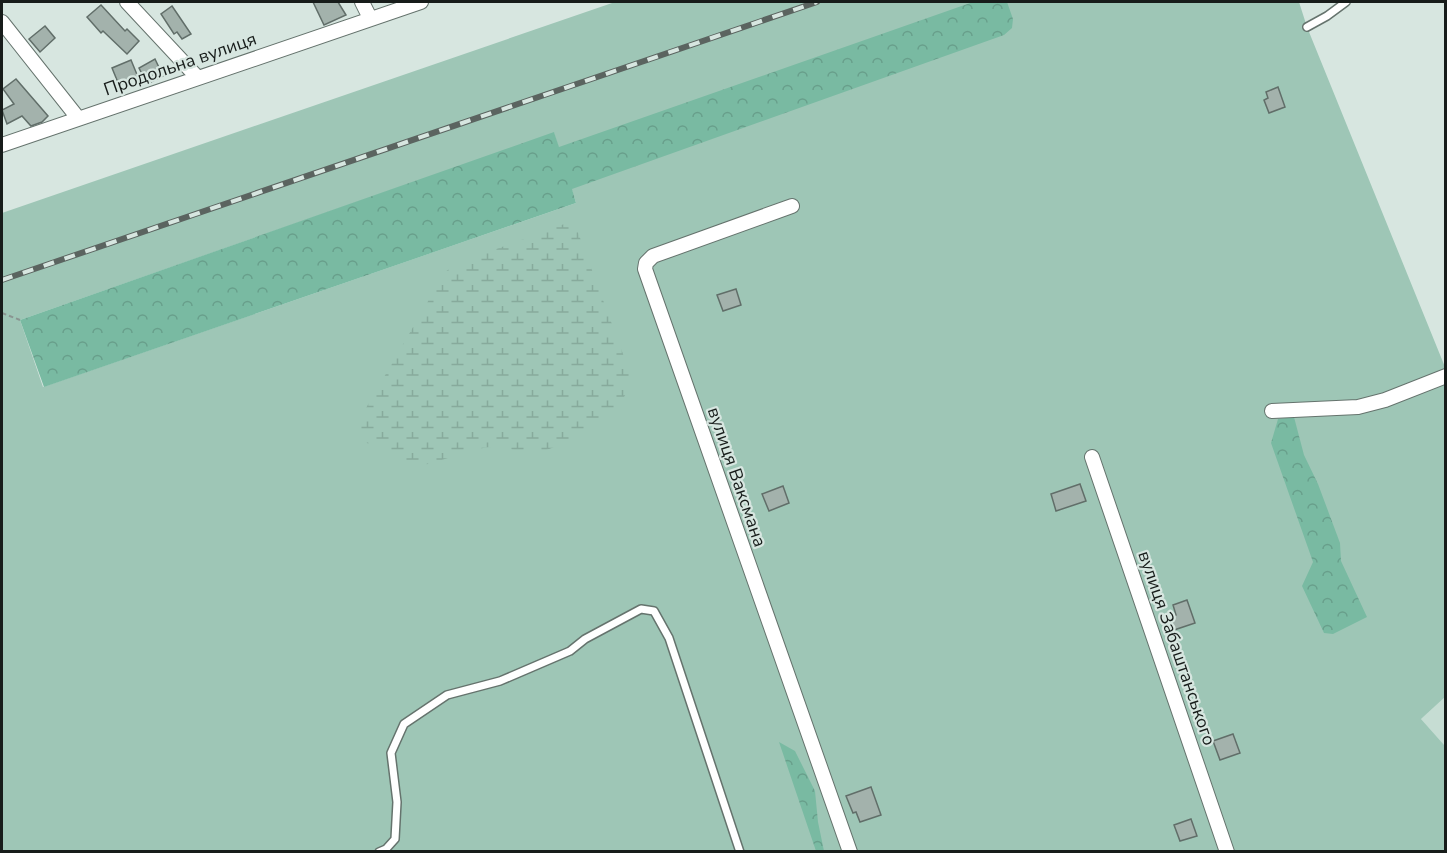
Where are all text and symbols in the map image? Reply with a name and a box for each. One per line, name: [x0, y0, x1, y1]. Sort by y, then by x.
street label: Продольна вулиця: [100, 27, 260, 101]
street label: вулиця Ваксмана: [702, 404, 772, 550]
street label: вулиця Забаштанського: [1132, 548, 1222, 748]

